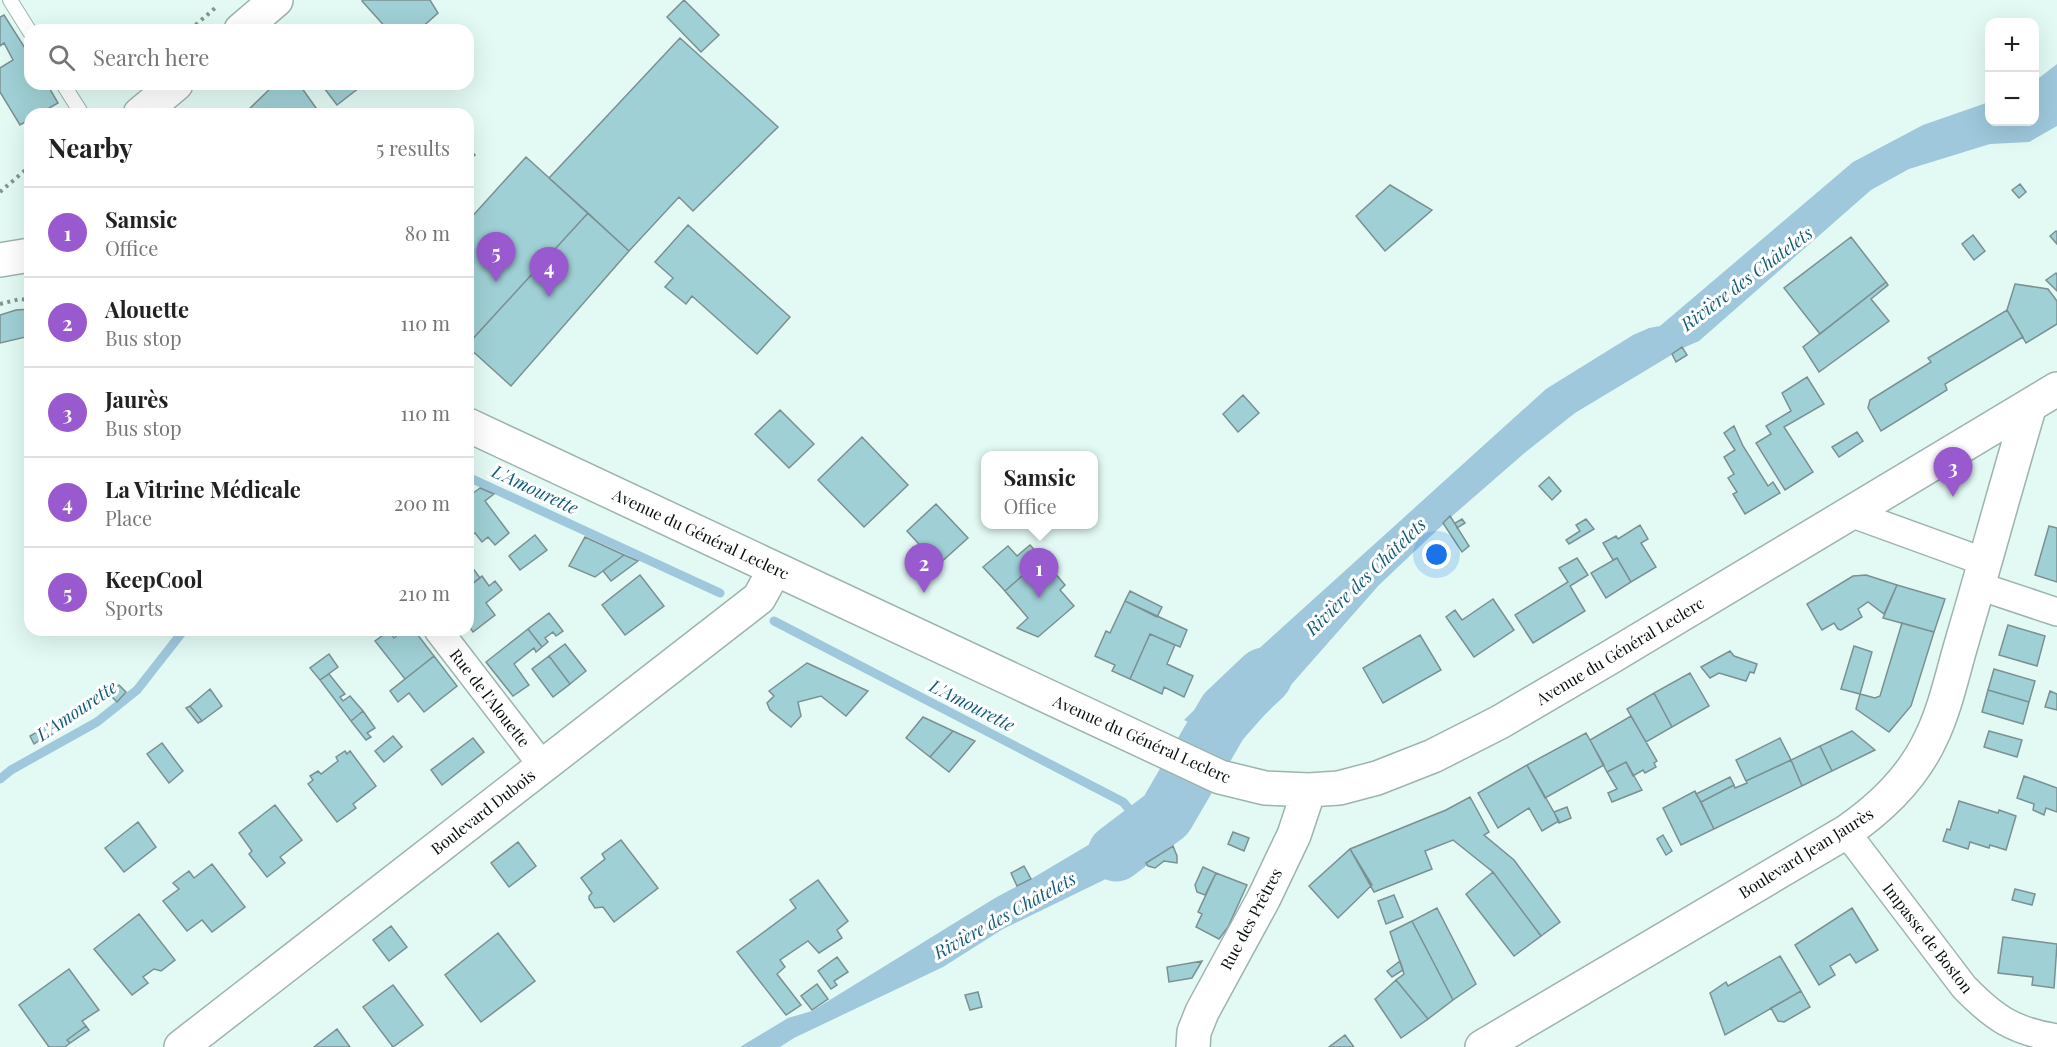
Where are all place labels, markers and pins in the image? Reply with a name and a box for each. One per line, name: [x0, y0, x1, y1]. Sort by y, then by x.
pin: 5: [476, 232, 516, 282]
pin: 4: [530, 248, 568, 297]
pin: 3: [1934, 448, 1972, 497]
pin: 2: [904, 544, 944, 593]
pin: 1: [1020, 548, 1058, 598]

